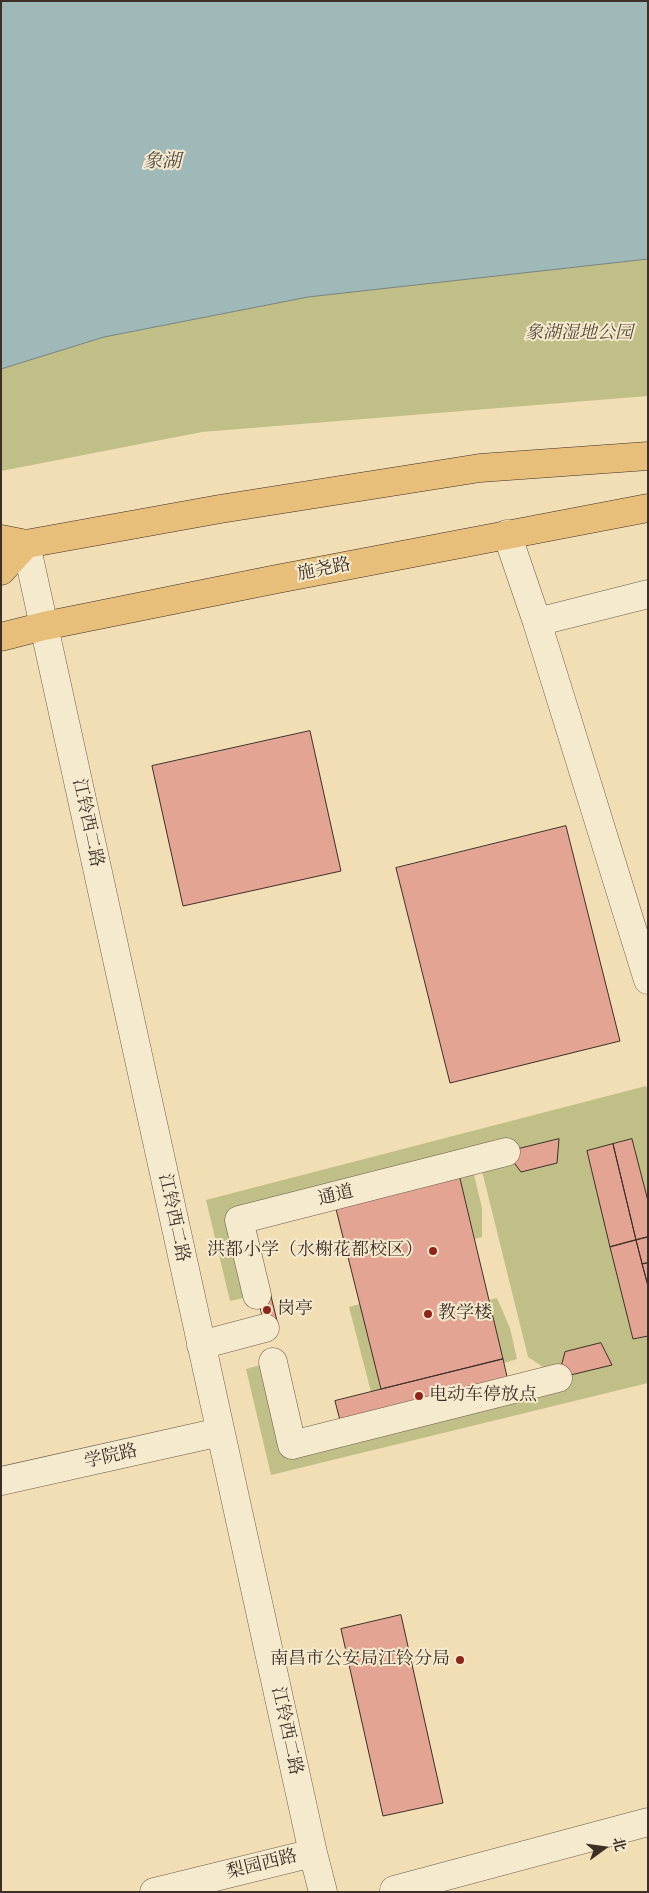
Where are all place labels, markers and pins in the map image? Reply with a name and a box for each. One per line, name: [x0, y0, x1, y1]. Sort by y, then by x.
place label: 洪都小学（水榭花都校区）: [207, 1240, 423, 1262]
marker: 洪都小学（水榭花都校区）: [427, 1245, 439, 1257]
place label: 岗亭: [277, 1299, 313, 1321]
place label: 教学楼: [438, 1303, 492, 1325]
marker: 岗亭: [261, 1304, 273, 1316]
marker: 教学楼: [422, 1308, 434, 1320]
place label: 电动车停放点: [429, 1385, 537, 1407]
marker: 电动车停放点: [413, 1390, 425, 1402]
place label: 南昌市公安局江铃分局: [270, 1649, 450, 1671]
marker: 南昌市公安局江铃分局: [454, 1654, 466, 1666]

